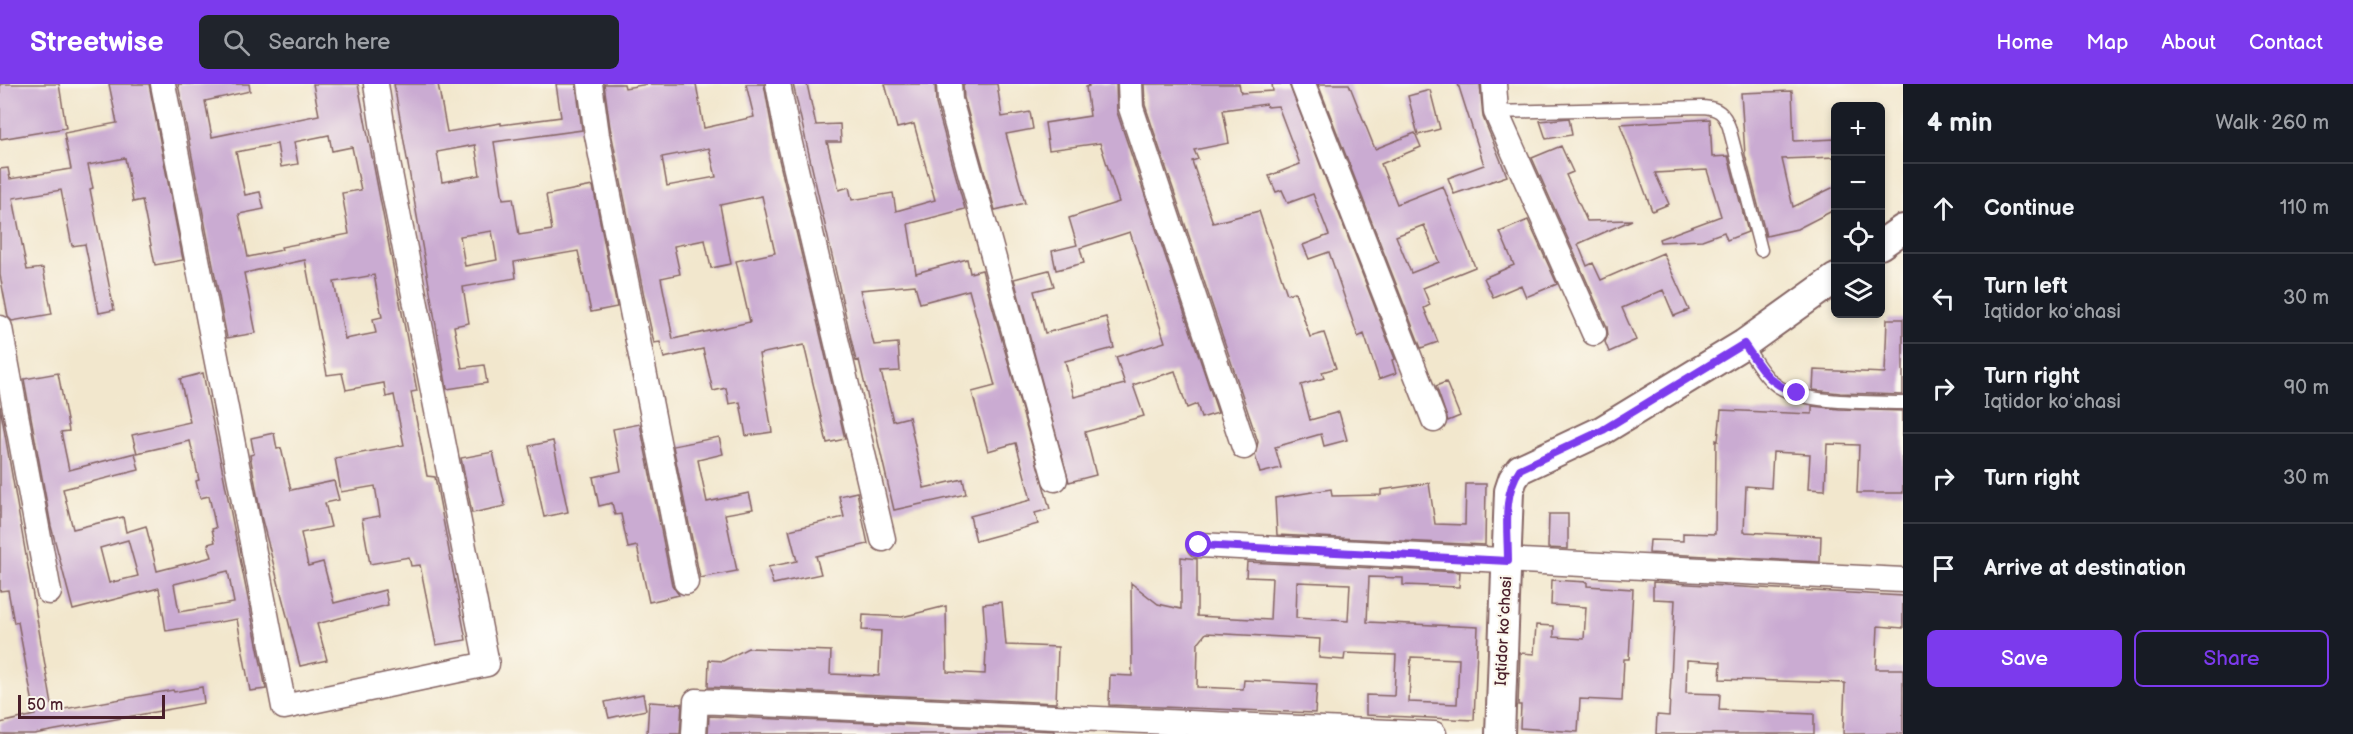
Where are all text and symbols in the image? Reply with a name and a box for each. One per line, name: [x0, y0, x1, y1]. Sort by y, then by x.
search box: [199, 15, 619, 69]
text: Streetwise: [30, 26, 163, 59]
icon: search: [220, 26, 253, 59]
text: Search here: [268, 29, 390, 56]
text: Home: [1996, 30, 2053, 55]
text: Map: [2086, 30, 2128, 55]
text: About: [2161, 30, 2216, 55]
text: Contact: [2249, 30, 2323, 55]
map controls: [1831, 102, 1885, 318]
button: +: [1831, 102, 1885, 156]
text: 4 min: [1927, 108, 1992, 139]
text: Walk · 260 m: [2216, 111, 2329, 135]
button: −: [1831, 156, 1885, 210]
icon: ahead: [1927, 192, 1960, 225]
text: Continue: [1984, 195, 2074, 222]
text: 110 m: [2280, 196, 2329, 220]
button: locate: [1831, 210, 1885, 264]
button: layers: [1831, 264, 1885, 318]
text: Turn left: [1984, 273, 2068, 300]
icon: left: [1927, 282, 1960, 315]
text: 30 m: [2283, 286, 2329, 310]
text: Iqtidor koʻchasi: [1984, 300, 2121, 324]
text: Turn right: [1984, 363, 2080, 390]
icon: right: [1927, 372, 1960, 405]
text: 90 m: [2284, 376, 2329, 400]
route end: [1783, 379, 1809, 405]
text: Iqtidor koʻchasi: [1984, 390, 2121, 414]
icon: right: [1927, 462, 1960, 495]
text: Turn right: [1984, 465, 2080, 492]
text: 30 m: [2283, 466, 2329, 490]
route start: [1185, 531, 1211, 557]
icon: arrive: [1927, 552, 1960, 585]
text: Arrive at destination: [1984, 555, 2186, 582]
street label: Iqtidor koʻchasi: [1492, 576, 1516, 686]
button: Save: [1927, 630, 2122, 687]
button: Share: [2134, 630, 2329, 687]
scale bar: [18, 692, 165, 720]
text: 50 m: [27, 696, 63, 715]

